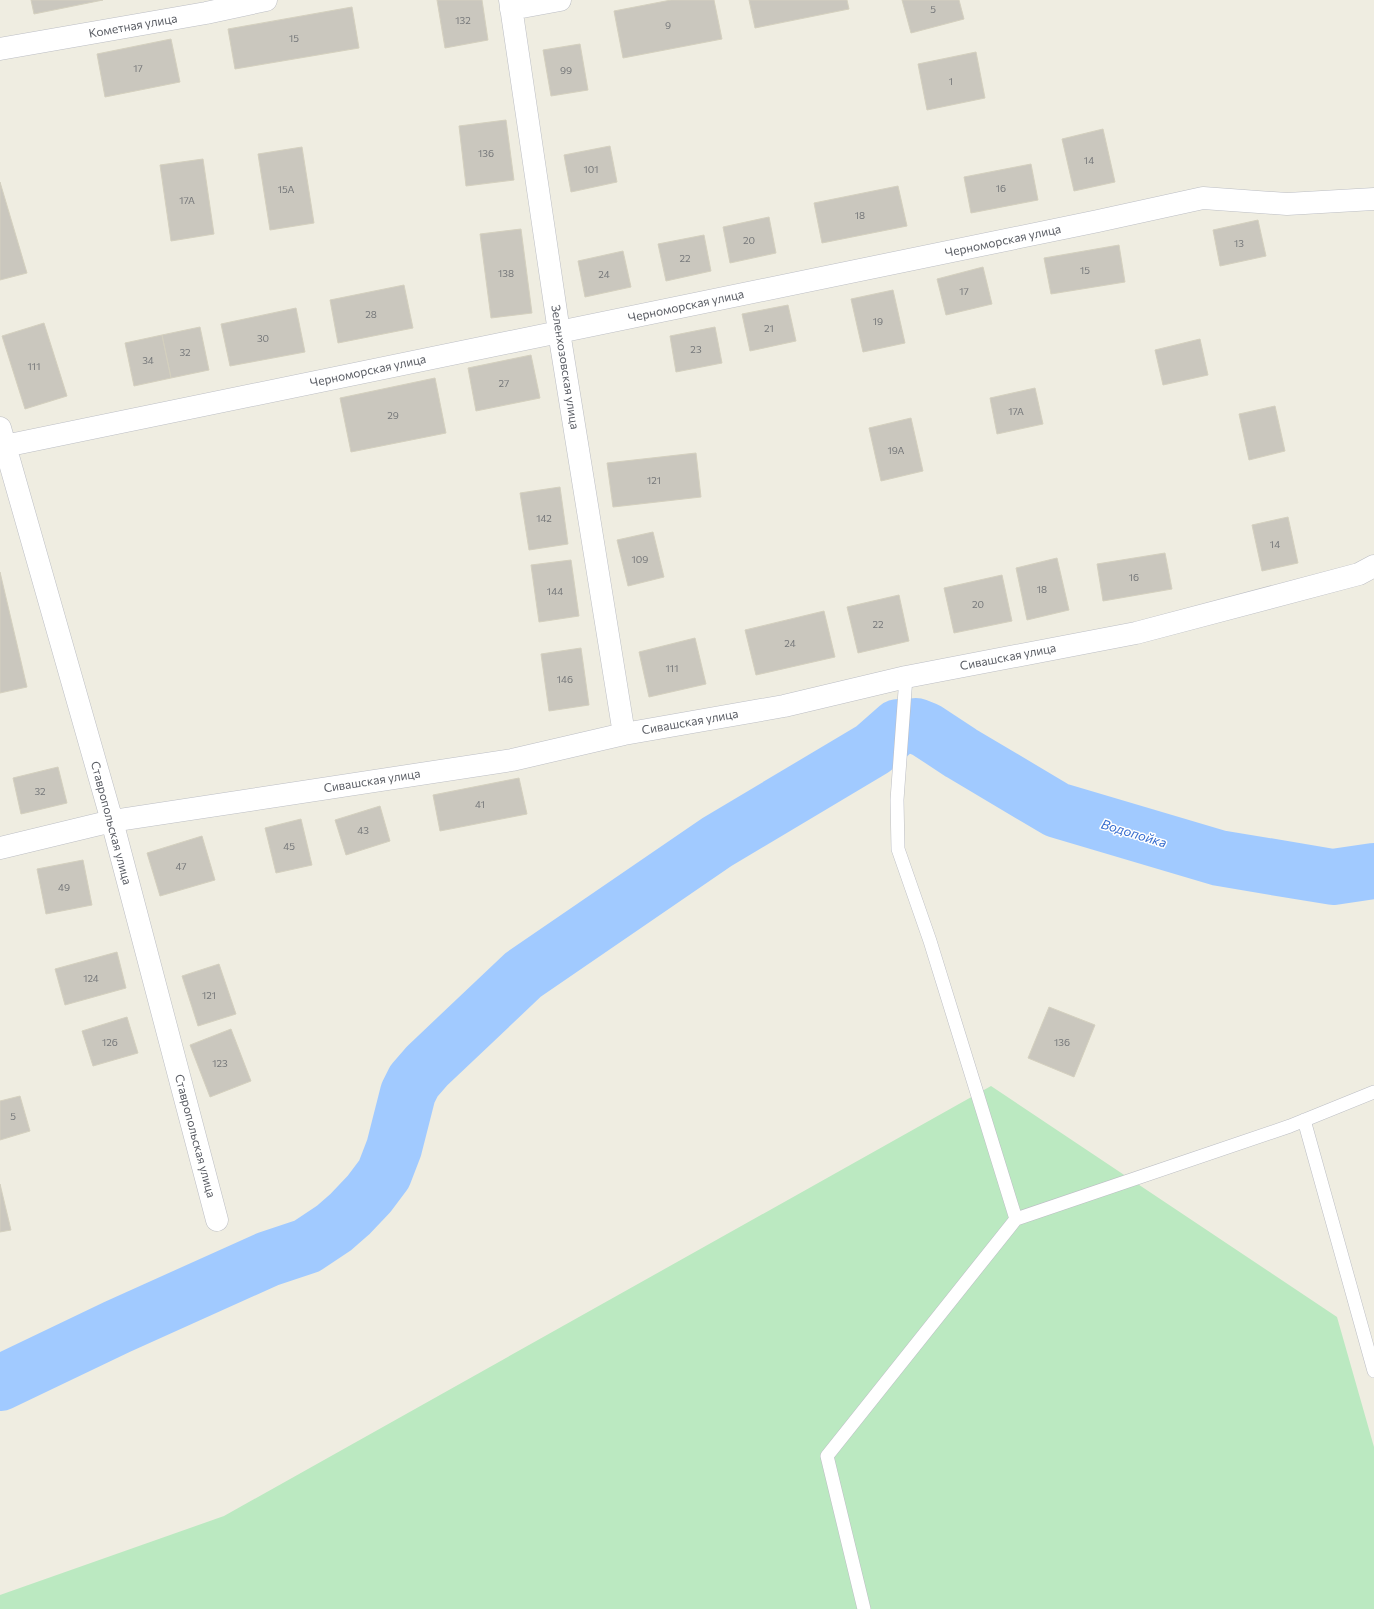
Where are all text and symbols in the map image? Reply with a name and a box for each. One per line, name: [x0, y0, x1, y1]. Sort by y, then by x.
house number: 5: [930, 3, 936, 15]
street label: Кометная улица: [87, 10, 178, 40]
house number: 132: [455, 14, 471, 26]
house number: 9: [665, 19, 671, 31]
house number: 15: [289, 32, 299, 44]
house number: 17: [133, 62, 143, 74]
house number: 99: [560, 64, 572, 76]
house number: 1: [949, 75, 953, 87]
house number: 136: [478, 147, 494, 159]
house number: 14: [1084, 154, 1094, 166]
house number: 101: [583, 163, 599, 175]
house number: 16: [996, 182, 1006, 194]
house number: 15А: [278, 183, 294, 195]
house number: 17А: [179, 194, 195, 206]
house number: 18: [855, 209, 865, 221]
street label: Черноморская улица: [944, 221, 1062, 259]
house number: 20: [743, 234, 755, 246]
house number: 13: [1234, 237, 1244, 249]
house number: 22: [679, 252, 691, 264]
house number: 15: [1080, 264, 1090, 276]
house number: 138: [498, 267, 514, 279]
house number: 24: [598, 268, 610, 280]
house number: 17: [959, 285, 969, 297]
street label: Черноморская улица: [627, 286, 745, 324]
street label: Зеленхозовская улица: [549, 304, 583, 430]
house number: 28: [365, 308, 377, 320]
house number: 19: [873, 315, 883, 327]
house number: 21: [764, 322, 774, 334]
house number: 30: [257, 332, 269, 344]
house number: 23: [690, 343, 702, 355]
house number: 32: [179, 346, 191, 358]
street label: Черноморская улица: [309, 351, 427, 389]
house number: 34: [142, 354, 154, 366]
house number: 111: [28, 360, 40, 372]
house number: 27: [499, 377, 509, 389]
house number: 17А: [1008, 405, 1024, 417]
house number: 29: [387, 409, 399, 421]
house number: 19А: [887, 444, 905, 456]
house number: 121: [647, 474, 661, 486]
house number: 142: [536, 512, 552, 524]
house number: 14: [1270, 538, 1280, 550]
house number: 109: [632, 553, 648, 565]
house number: 16: [1129, 571, 1139, 583]
house number: 18: [1037, 583, 1047, 595]
house number: 144: [547, 585, 563, 597]
house number: 20: [972, 598, 984, 610]
house number: 22: [872, 618, 884, 630]
house number: 24: [784, 637, 796, 649]
street label: Сивашская улица: [959, 640, 1057, 672]
house number: 111: [666, 662, 678, 674]
house number: 146: [557, 673, 573, 685]
street label: Сивашская улица: [641, 706, 739, 736]
street label: Ставропольская улица: [89, 759, 135, 886]
street label: Сивашская улица: [323, 765, 421, 795]
house number: 32: [34, 785, 46, 797]
house number: 41: [475, 798, 485, 810]
water label: Водопойка: [1099, 815, 1169, 851]
house number: 43: [357, 824, 369, 836]
house number: 45: [283, 840, 295, 852]
house number: 47: [175, 860, 187, 872]
house number: 49: [58, 881, 70, 893]
house number: 124: [83, 972, 99, 984]
house number: 121: [202, 989, 216, 1001]
house number: 126: [102, 1036, 118, 1048]
house number: 136: [1054, 1036, 1070, 1048]
house number: 123: [212, 1057, 228, 1069]
street label: Ставропольская улица: [173, 1072, 219, 1199]
house number: 5: [10, 1110, 16, 1122]

